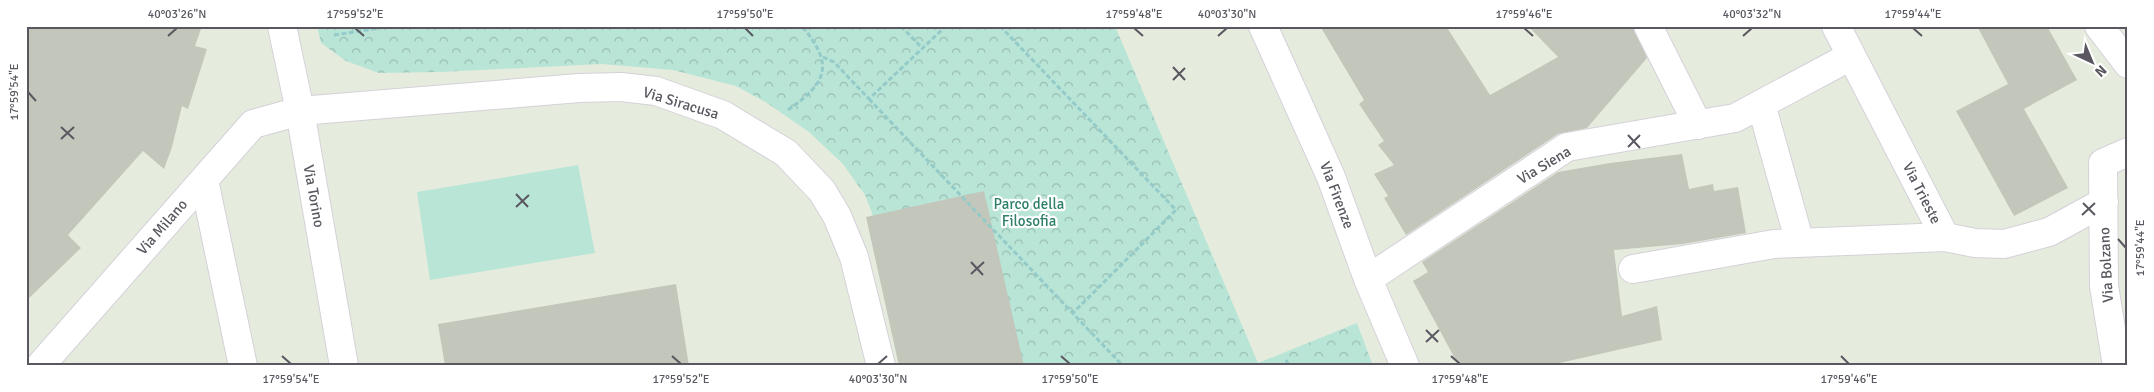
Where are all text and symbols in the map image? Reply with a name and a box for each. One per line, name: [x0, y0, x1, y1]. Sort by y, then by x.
text: 40°03'26"N: [148, 7, 206, 22]
text: 17°59'52"E: [326, 7, 384, 22]
text: 17°59'50"E: [716, 7, 774, 22]
text: 17°59'48"E: [1105, 7, 1163, 22]
text: 40°03'30"N: [1198, 7, 1256, 22]
text: 17°59'46"E: [1495, 7, 1553, 22]
text: 40°03'32"N: [1723, 7, 1781, 22]
text: 17°59'44"E: [1884, 7, 1942, 22]
north arrow: [2066, 38, 2116, 88]
text: N: [2091, 61, 2110, 80]
text: 17°59'54"E: [7, 63, 22, 121]
street label: Via Siracusa: [641, 83, 721, 123]
street label: Via Siena: [1514, 142, 1574, 188]
street label: Via Firenze: [1316, 159, 1358, 231]
street label: Via Trieste: [1899, 159, 1945, 227]
street label: Via Torino: [300, 163, 328, 229]
street label: Via Milano: [133, 195, 191, 258]
park label: Parco della Filosofia: [994, 195, 1064, 230]
text: 17°59'44"E: [2133, 219, 2148, 277]
street label: Via Bolzano: [2095, 227, 2117, 303]
text: 17°59'54"E: [262, 372, 320, 387]
text: 17°59'52"E: [652, 372, 710, 387]
text: 40°03'30"N: [849, 372, 907, 387]
text: 17°59'50"E: [1041, 372, 1099, 387]
text: 17°59'48"E: [1431, 372, 1489, 387]
text: 17°59'46"E: [1820, 372, 1878, 387]

